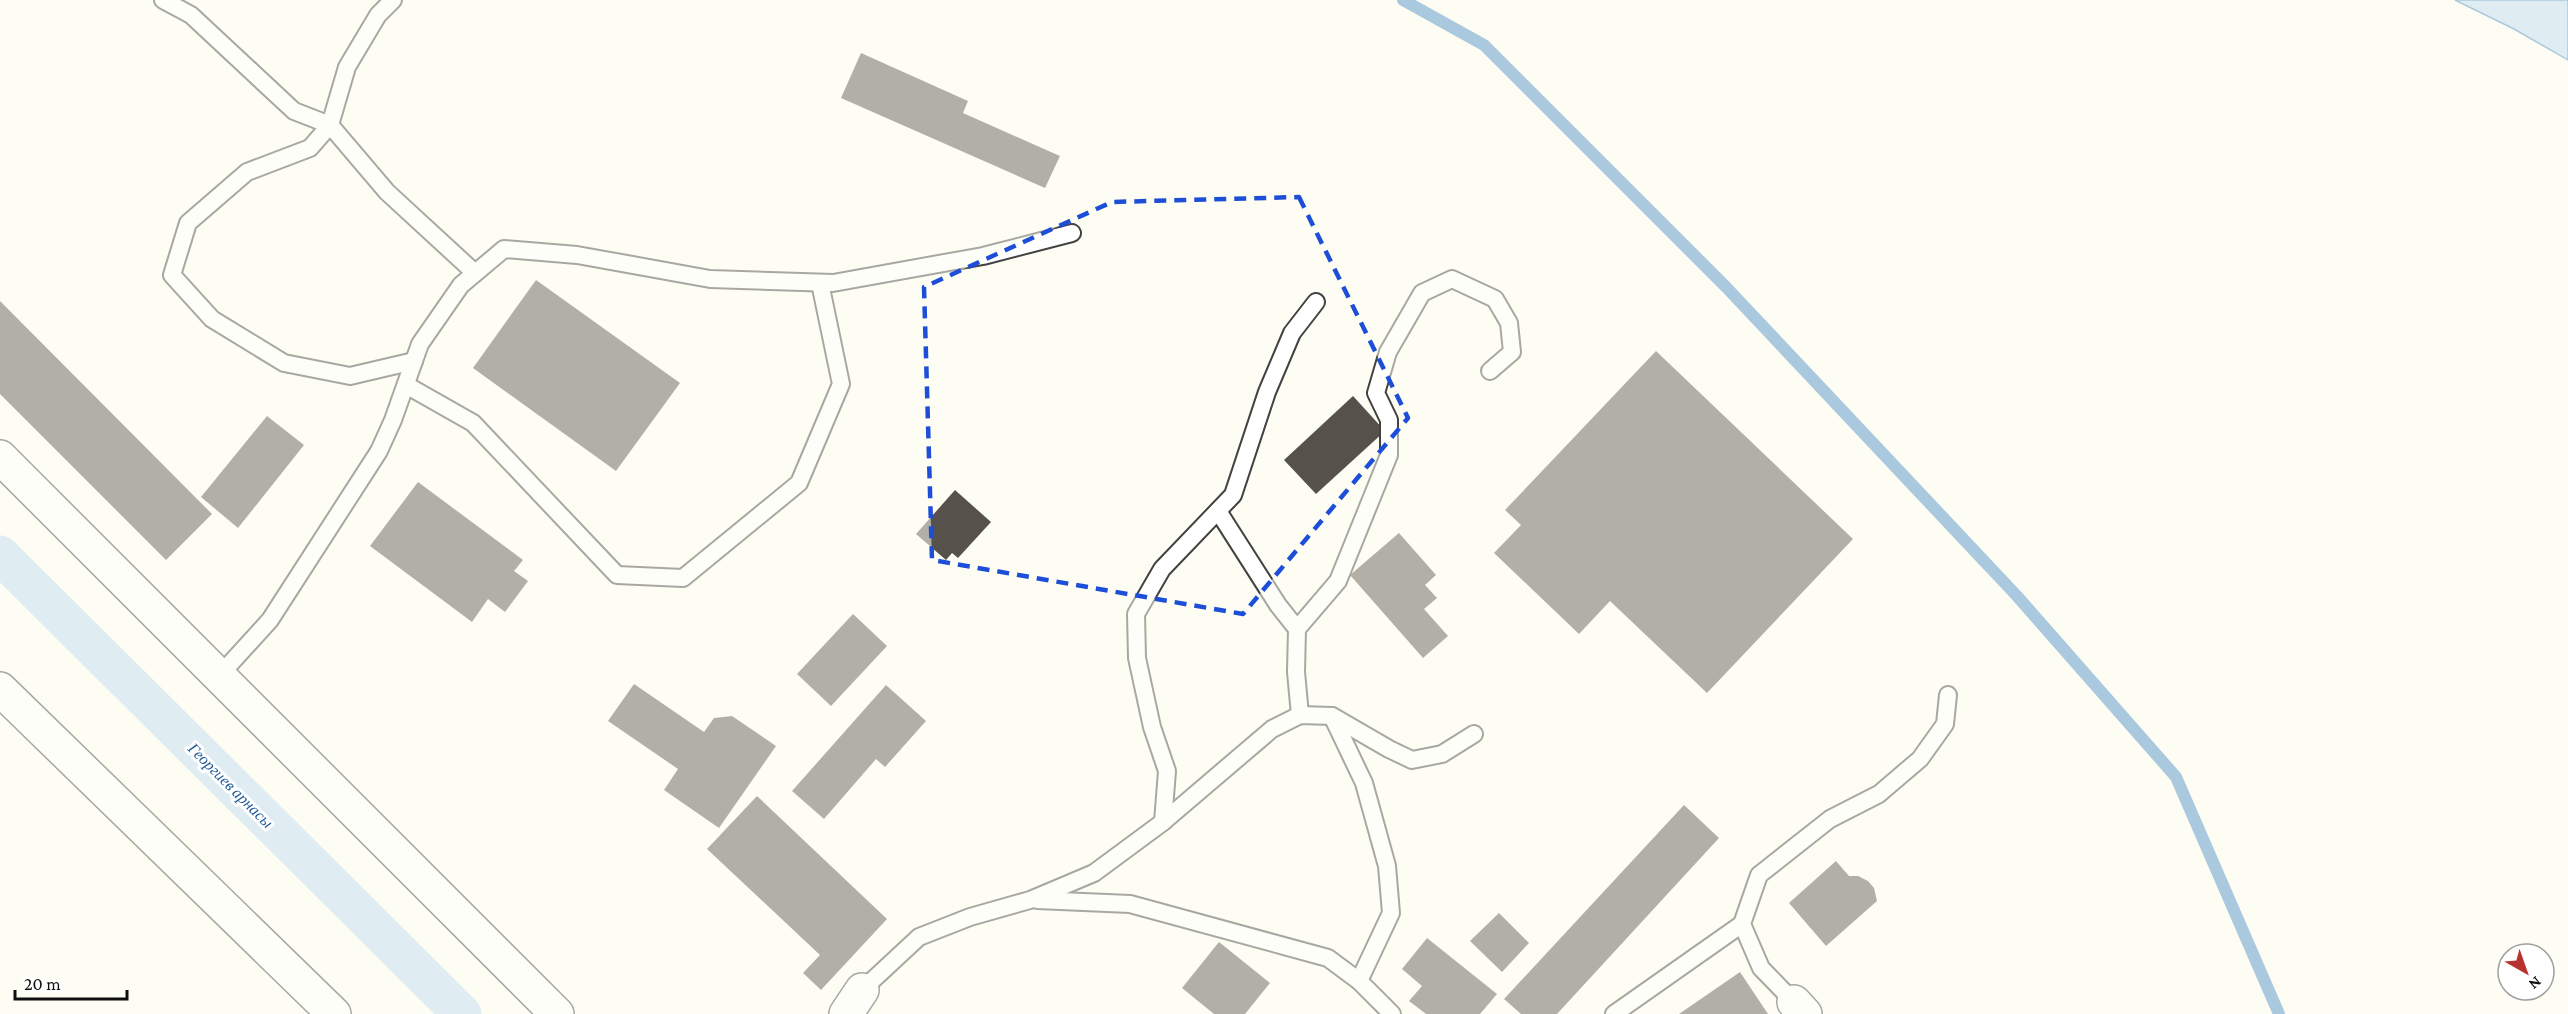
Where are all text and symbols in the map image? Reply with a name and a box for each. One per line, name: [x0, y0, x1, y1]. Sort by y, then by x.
water label: Георгиев арнасы: [183, 739, 277, 832]
north arrow: [2496, 942, 2556, 1002]
scale bar: [15, 963, 128, 1001]
text: N: [2526, 973, 2545, 993]
text: 20 m: [24, 974, 61, 994]

